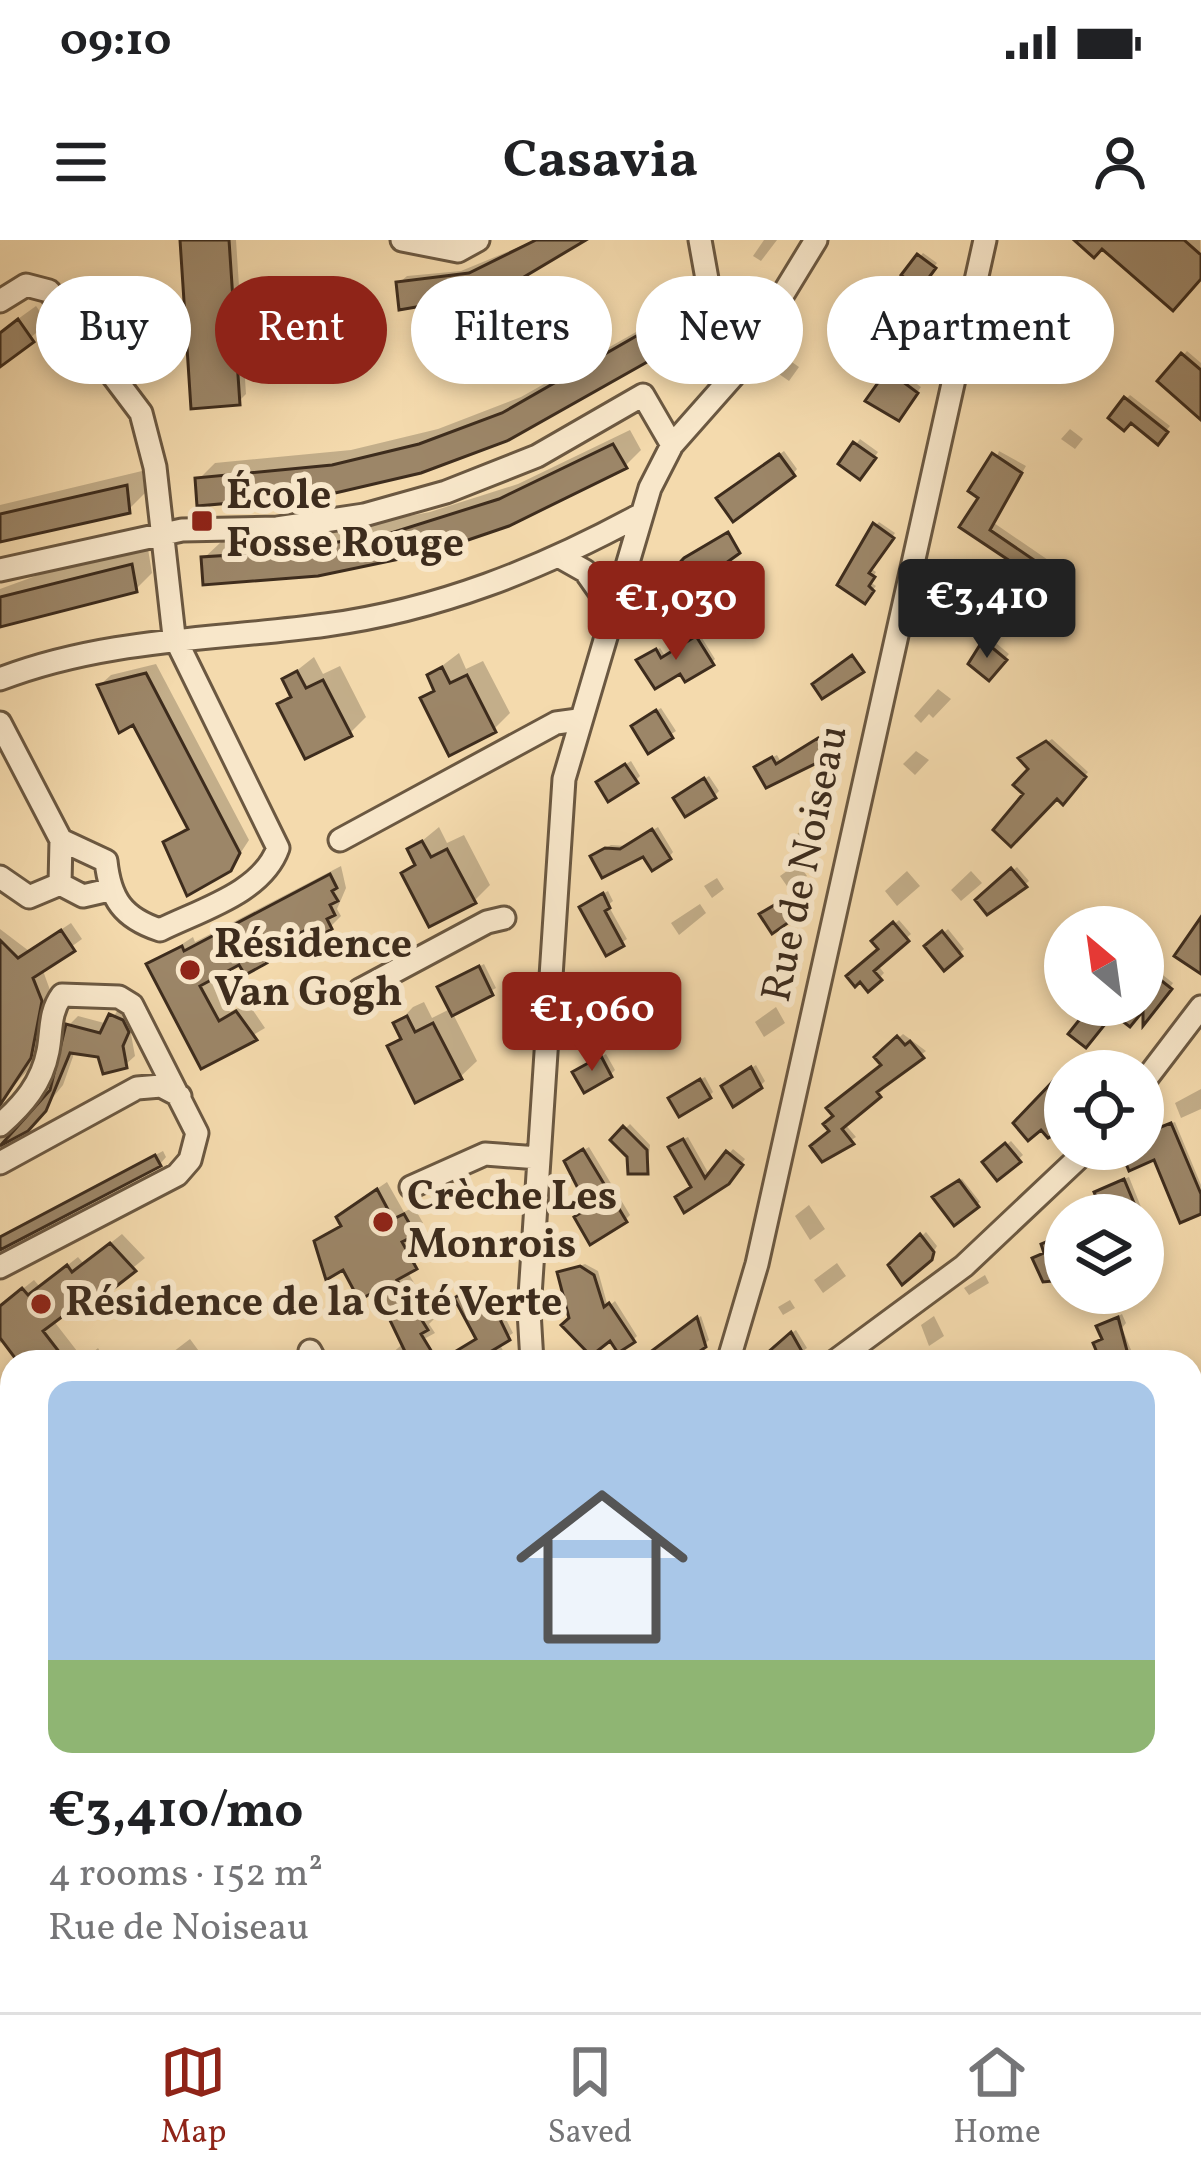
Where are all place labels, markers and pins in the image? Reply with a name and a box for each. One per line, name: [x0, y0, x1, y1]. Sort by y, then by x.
place label: École Fosse Rouge: [226, 468, 464, 575]
marker: École Fosse Rouge: [189, 508, 215, 534]
pin: €3,410: [889, 559, 1085, 661]
pin: €1,030: [578, 561, 774, 663]
place label: Résidence Van Gogh: [214, 917, 412, 1024]
marker: Résidence Van Gogh: [177, 957, 203, 983]
pin: €1,060: [494, 972, 690, 1074]
place label: Crèche Les Monrois: [407, 1169, 617, 1276]
marker: Crèche Les Monrois: [370, 1209, 396, 1235]
place label: Résidence de la Cité Verte: [65, 1275, 562, 1334]
marker: Résidence de la Cité Verte: [28, 1291, 54, 1317]

